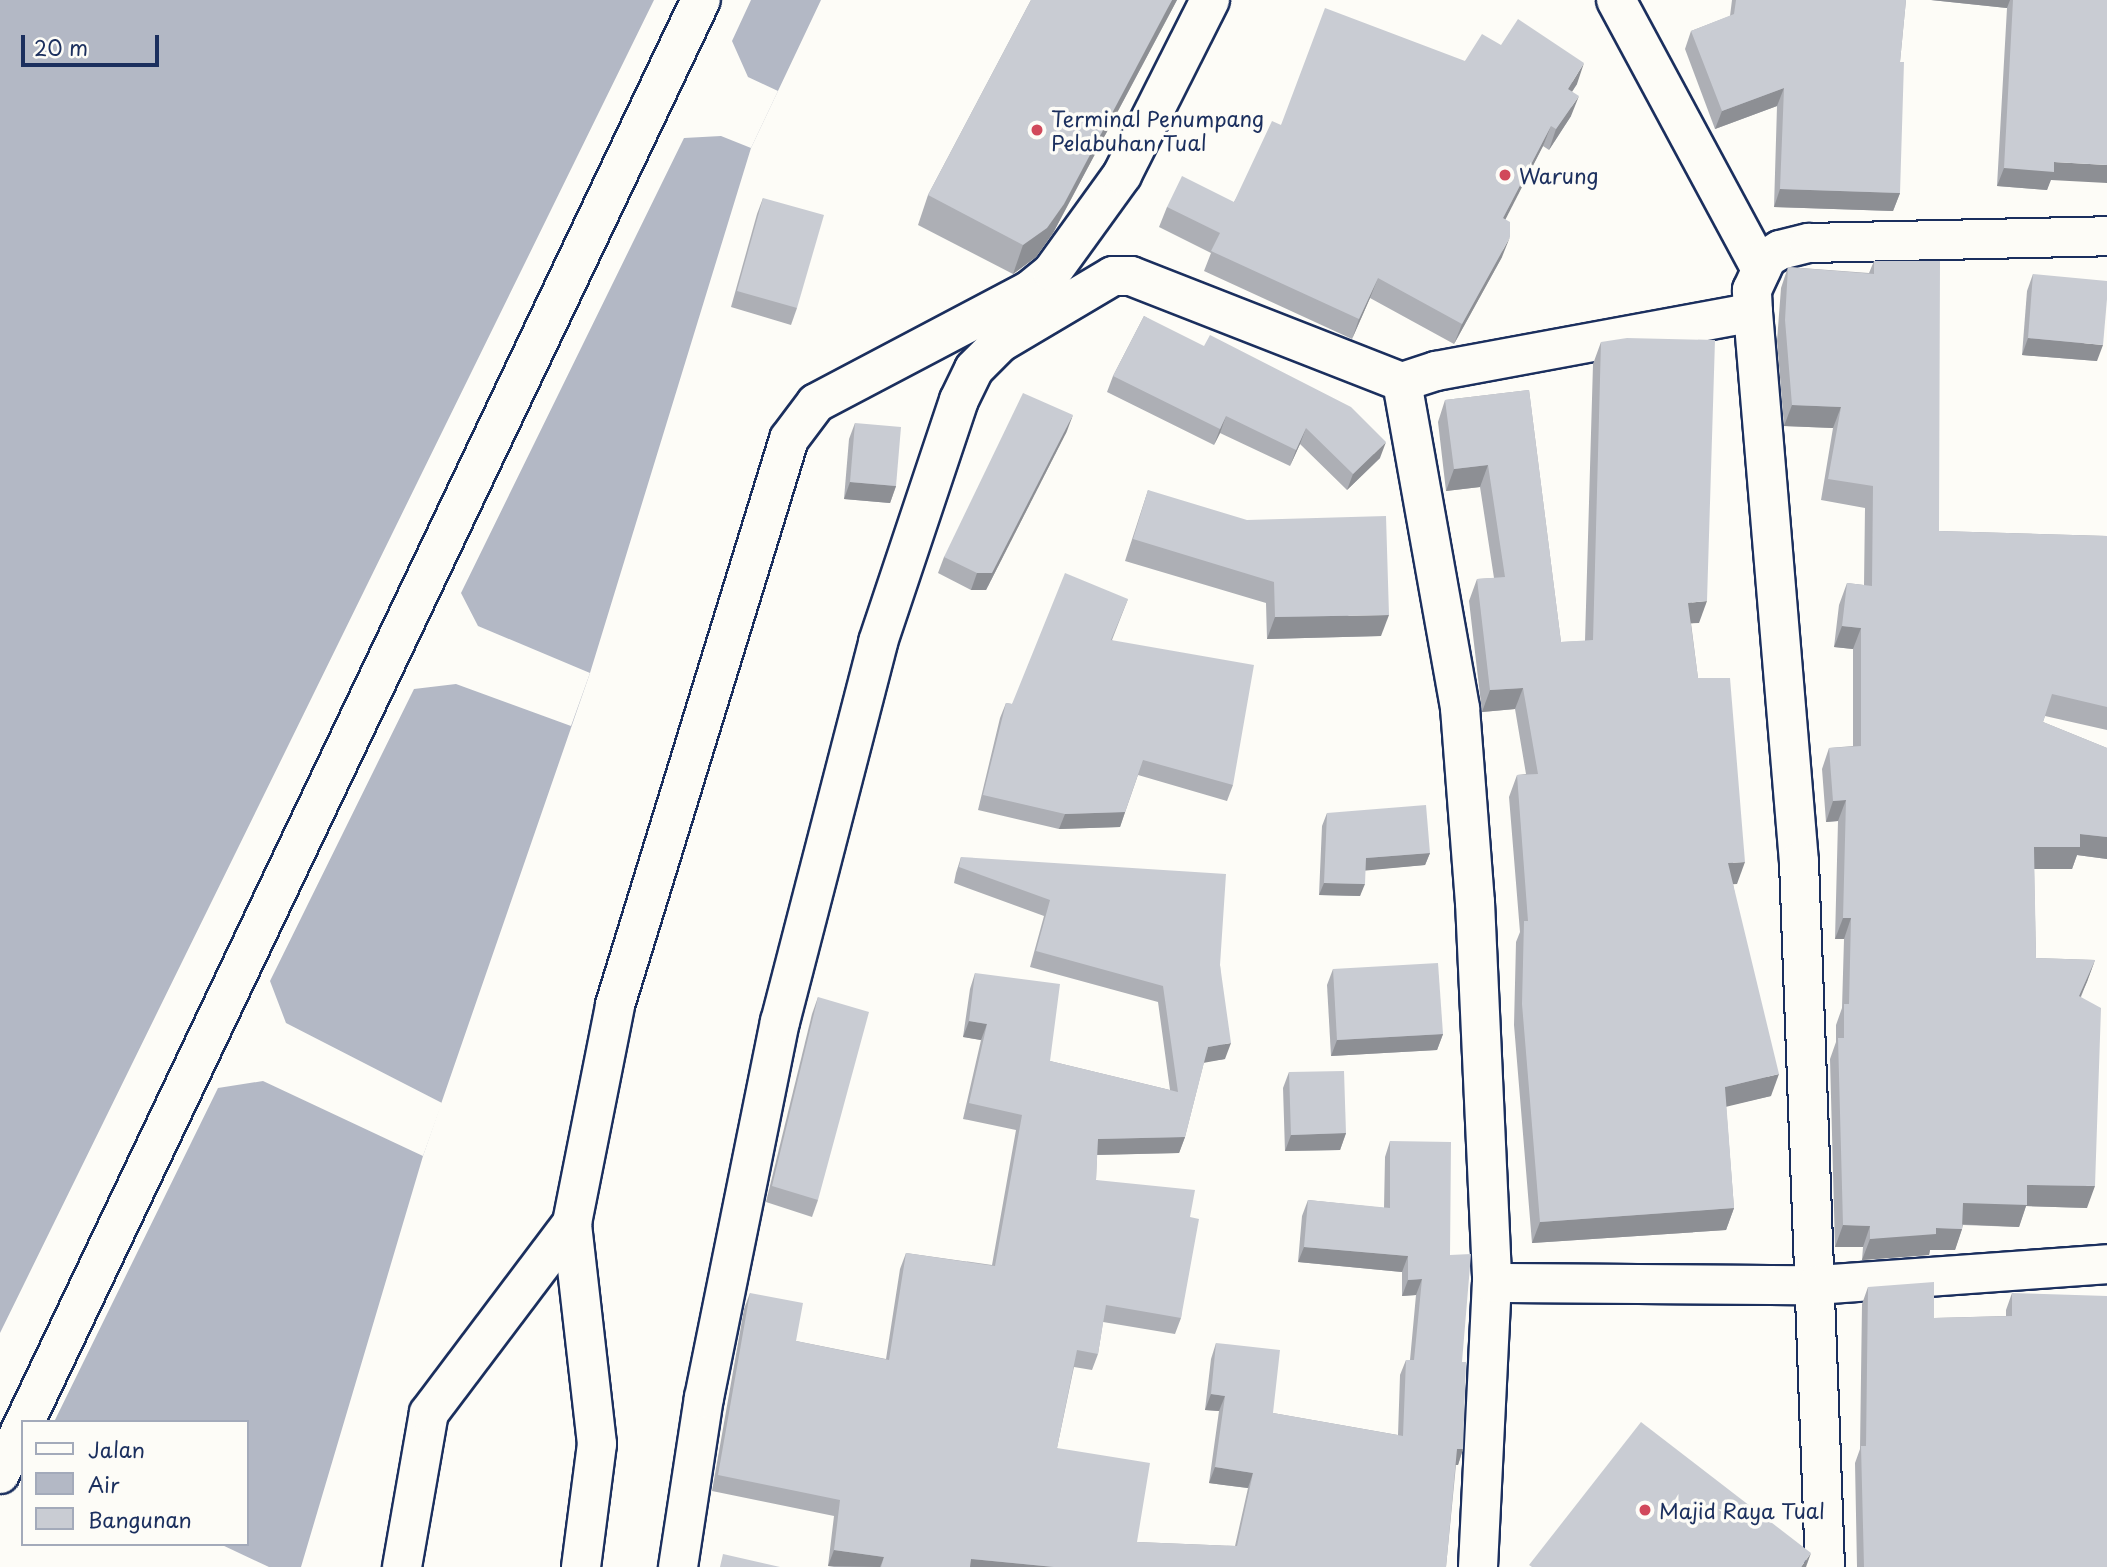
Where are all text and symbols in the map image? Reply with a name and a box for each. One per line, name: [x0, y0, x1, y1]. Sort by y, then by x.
scale bar: [24, 21, 163, 65]
text: 20 m: [34, 31, 88, 63]
place label: Terminal Penumpang Pelabuhan Tual: [1051, 105, 1266, 155]
marker: Terminal Penumpang Pelabuhan Tual: [1029, 122, 1045, 138]
place label: Warung: [1519, 162, 1599, 188]
marker: Warung: [1497, 167, 1513, 183]
legend: [21, 1420, 248, 1546]
text: Jalan: [88, 1433, 145, 1465]
text: Air: [88, 1468, 119, 1500]
place label: Majid Raya Tual: [1659, 1497, 1825, 1523]
marker: Majid Raya Tual: [1637, 1502, 1653, 1518]
text: Bangunan: [88, 1503, 192, 1535]

